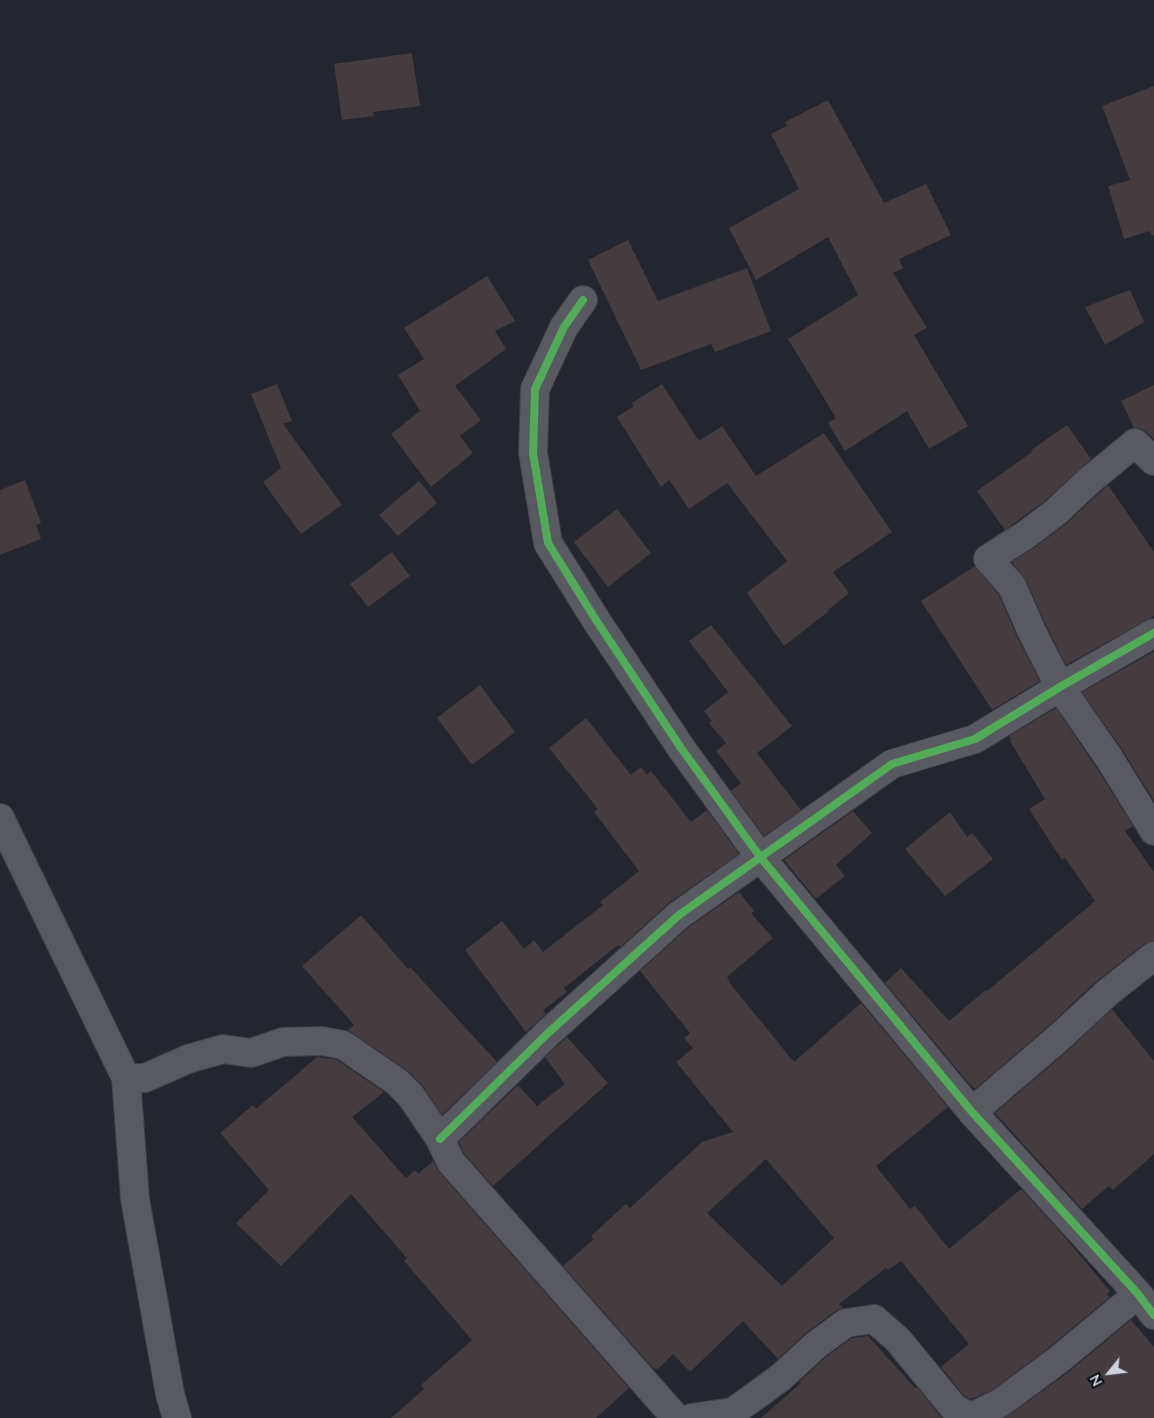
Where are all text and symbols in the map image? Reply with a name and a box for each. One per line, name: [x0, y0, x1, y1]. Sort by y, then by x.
north arrow: [1084, 1348, 1134, 1398]
text: N: [1085, 1372, 1105, 1389]

